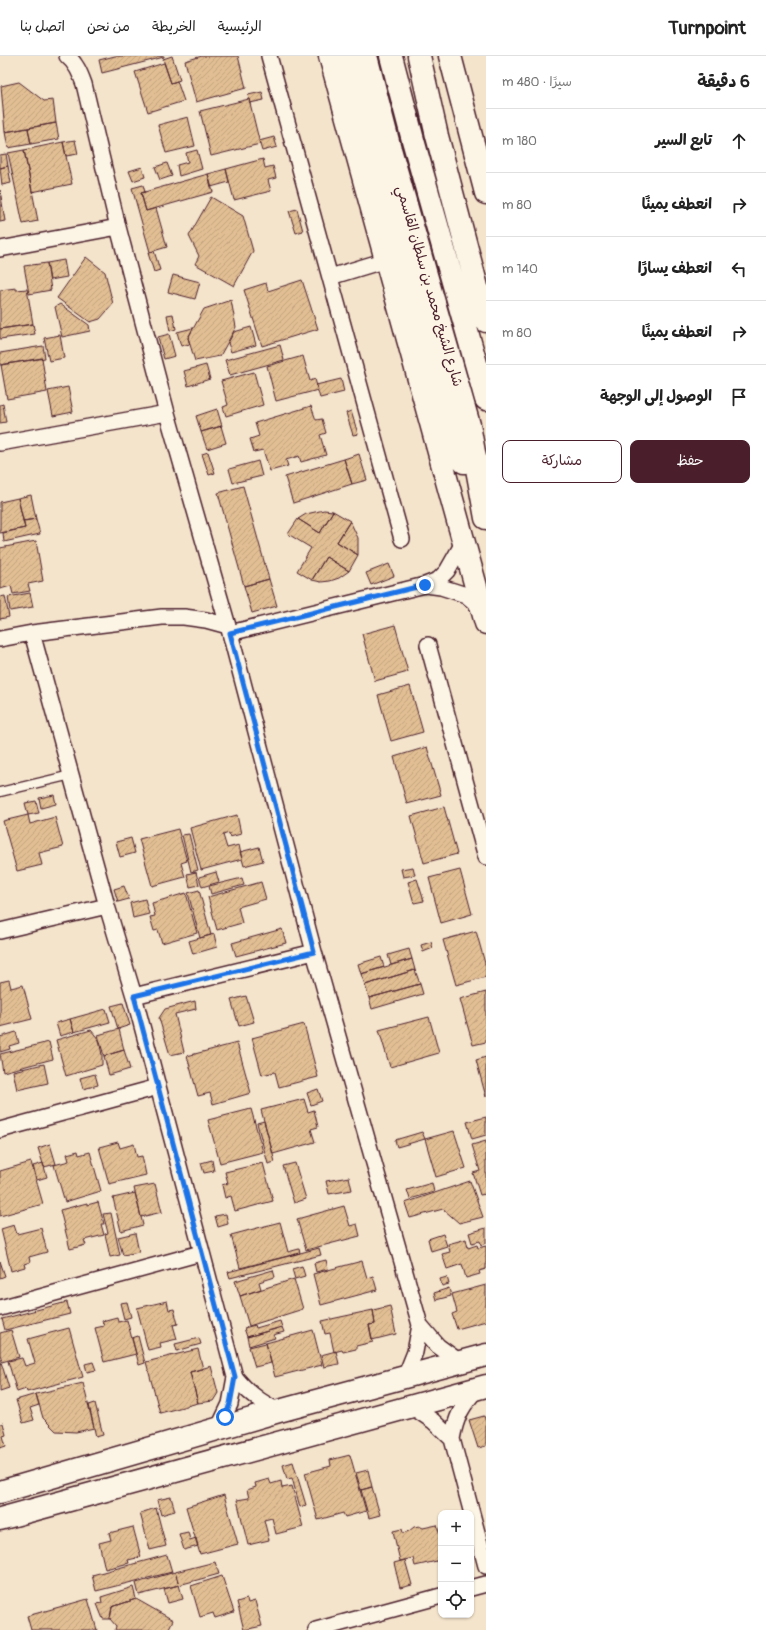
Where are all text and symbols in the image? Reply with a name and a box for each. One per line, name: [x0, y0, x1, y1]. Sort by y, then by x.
text: Turnpoint: [668, 16, 746, 40]
text: اتصل بنا: [20, 18, 65, 35]
text: من نحن: [87, 18, 130, 35]
text: الخريطة: [152, 18, 196, 35]
text: الرئيسية: [218, 18, 262, 35]
text: 6 دقيقة: [697, 71, 750, 92]
text: سيرًا · 480 m: [502, 74, 572, 90]
icon: ahead: [728, 130, 750, 152]
text: تابع السير: [655, 131, 712, 150]
text: 180 m: [502, 133, 537, 149]
street label: شارع الشيخ محمد بن سلطان القاسمي: [389, 184, 466, 390]
icon: right: [728, 194, 750, 216]
text: انعطف يمينًا: [642, 195, 712, 214]
text: 80 m: [502, 197, 532, 213]
icon: left: [728, 258, 750, 280]
text: انعطف يسارًا: [638, 259, 712, 278]
text: 140 m: [502, 261, 538, 277]
icon: right: [728, 322, 750, 344]
text: انعطف يمينًا: [642, 323, 712, 342]
text: 80 m: [502, 325, 532, 341]
icon: arrive: [728, 386, 750, 408]
text: الوصول إلى الوجهة: [600, 387, 712, 406]
button: مشاركة: [502, 440, 622, 483]
button: حفظ: [630, 440, 750, 483]
route end: [416, 576, 434, 594]
route start: [216, 1408, 234, 1426]
map controls: [438, 1510, 474, 1618]
button: +: [438, 1510, 474, 1546]
button: −: [438, 1546, 474, 1582]
button: locate: [438, 1582, 474, 1618]

